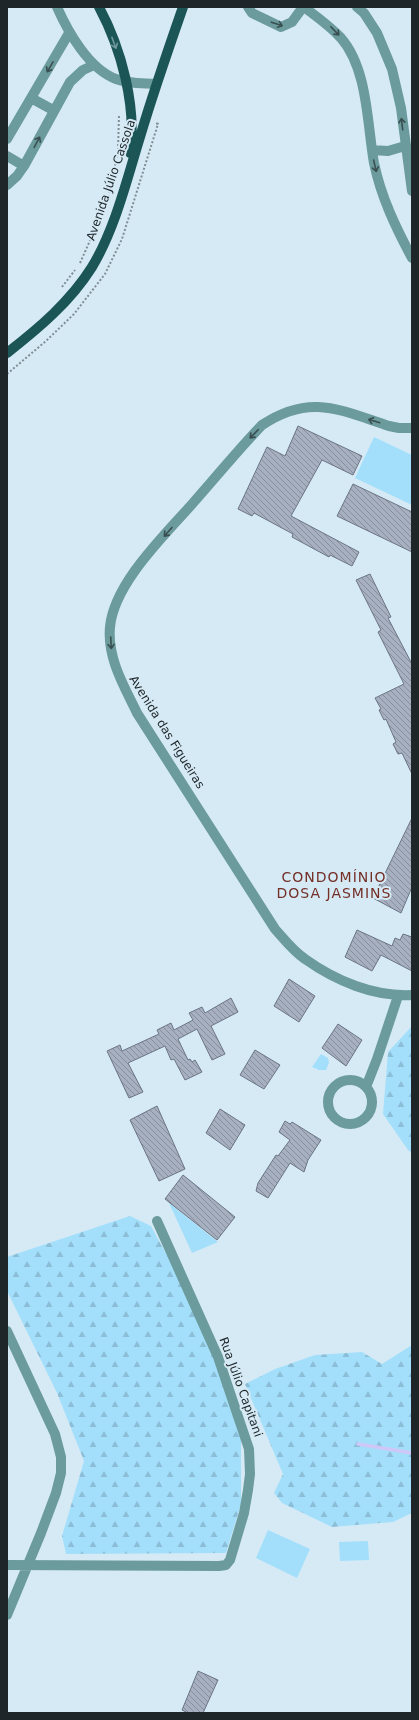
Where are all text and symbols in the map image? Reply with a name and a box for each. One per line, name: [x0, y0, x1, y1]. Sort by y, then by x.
one-way arrow: [271, 21, 284, 28]
one-way arrow: [330, 26, 339, 36]
one-way arrow: [111, 36, 118, 49]
one-way arrow: [45, 61, 53, 73]
street label: Avenida Júlio Cassola: [84, 118, 138, 242]
one-way arrow: [399, 118, 406, 131]
one-way arrow: [33, 136, 41, 148]
one-way arrow: [372, 160, 380, 173]
one-way arrow: [368, 417, 381, 424]
one-way arrow: [249, 429, 259, 439]
one-way arrow: [164, 526, 173, 537]
one-way arrow: [107, 636, 114, 649]
street label: Avenida das Figueiras: [126, 673, 208, 791]
district label: CONDOMÍNIO DOSA JASMINS: [277, 869, 391, 901]
street label: Rua Júlio Capitani: [216, 1335, 266, 1439]

